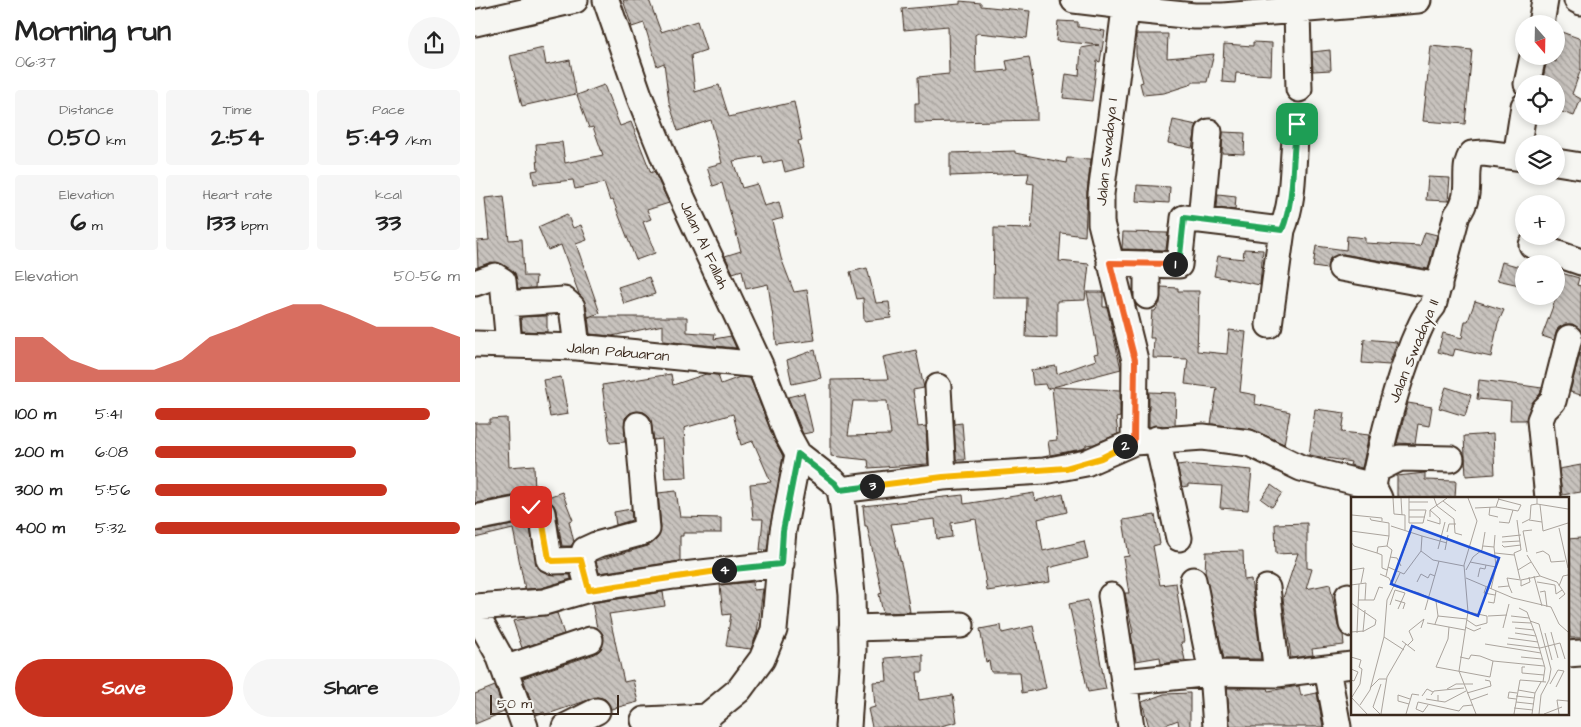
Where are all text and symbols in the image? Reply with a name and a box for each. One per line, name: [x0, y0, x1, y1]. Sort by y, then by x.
text: Morning run: [15, 12, 171, 51]
north arrow: [1515, 15, 1565, 65]
map controls: [1515, 15, 1565, 305]
button: share: [408, 17, 460, 69]
text: 06:37: [15, 51, 56, 73]
button: locate: [1515, 75, 1565, 125]
street label: Jalan Swadaya I: [1091, 97, 1124, 207]
text: Distance: [59, 100, 114, 120]
text: Time: [223, 100, 252, 120]
text: Pace: [372, 100, 405, 120]
pin: [1276, 103, 1318, 145]
icon: arrive: [1283, 110, 1311, 138]
text: 0.50: [48, 120, 100, 155]
text: 2:54: [211, 120, 264, 155]
text: 5:49: [346, 120, 399, 155]
text: km: [100, 131, 125, 151]
text: /km: [399, 131, 431, 151]
button: layers: [1515, 135, 1565, 185]
text: Elevation: [59, 185, 114, 205]
text: Heart rate: [202, 185, 273, 205]
text: kcal: [375, 185, 402, 205]
button: +: [1515, 195, 1565, 245]
street label: Jalan Al Fallah: [674, 198, 734, 293]
text: 6: [70, 205, 86, 240]
text: 133: [207, 205, 236, 240]
text: 33: [376, 205, 401, 240]
text: m: [86, 216, 103, 236]
text: bpm: [236, 216, 268, 236]
pin: 1: [1163, 252, 1187, 276]
text: 1: [1175, 254, 1176, 274]
button: −: [1515, 255, 1565, 305]
text: Elevation: [15, 265, 78, 287]
text: 50–56 m: [393, 265, 460, 287]
street label: Jalan Swadaya II: [1384, 296, 1445, 406]
street label: Jalan Pabuaran: [566, 337, 671, 367]
text: 100 m: [15, 403, 56, 425]
text: 5:41: [95, 403, 122, 425]
pin: 2: [1113, 434, 1137, 458]
text: 2: [1121, 436, 1130, 456]
text: 200 m: [15, 441, 63, 463]
text: 6:08: [95, 441, 128, 463]
pin: 3: [859, 474, 885, 498]
text: 3: [869, 476, 876, 496]
text: 300 m: [15, 479, 62, 501]
text: 5:56: [95, 479, 130, 501]
pin: [510, 486, 552, 528]
icon: check: [517, 493, 545, 521]
inset map: [1351, 497, 1569, 714]
text: 400 m: [15, 517, 65, 539]
text: 5:32: [95, 517, 126, 539]
pin: 4: [711, 558, 737, 582]
text: 4: [720, 560, 729, 580]
button: Save: [15, 659, 233, 717]
button: Share: [243, 659, 460, 717]
scale bar: [490, 692, 619, 715]
text: 50 m: [497, 694, 532, 714]

